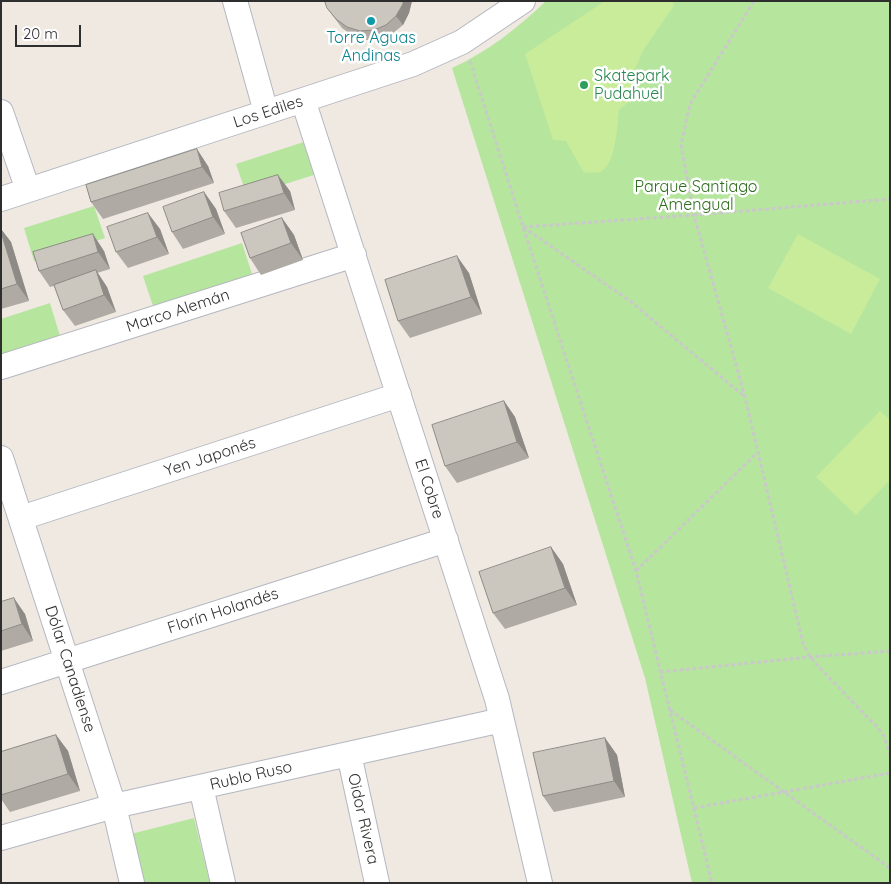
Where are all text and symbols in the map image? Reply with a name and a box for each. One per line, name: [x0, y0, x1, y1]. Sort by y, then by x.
scale bar: [18, 15, 84, 47]
marker: Torre Aguas Andinas: [365, 15, 377, 27]
text: 20 m: [23, 24, 58, 43]
place label: Torre Aguas Andinas: [326, 28, 416, 66]
place label: Skatepark Pudahuel: [594, 66, 670, 104]
marker: Skatepark Pudahuel: [578, 79, 590, 91]
street label: Los Ediles: [231, 92, 305, 132]
park label: Parque Santiago Amengual: [635, 177, 757, 215]
street label: Marco Alemán: [124, 285, 232, 337]
street label: Yen Japonés: [162, 433, 258, 481]
street label: El Cobre: [410, 457, 448, 521]
street label: Florín Holandés: [165, 584, 281, 638]
street label: Dólar Canadiense: [40, 603, 100, 735]
street label: Rublo Ruso: [208, 757, 294, 795]
street label: Oidor Rivera: [343, 772, 383, 866]

